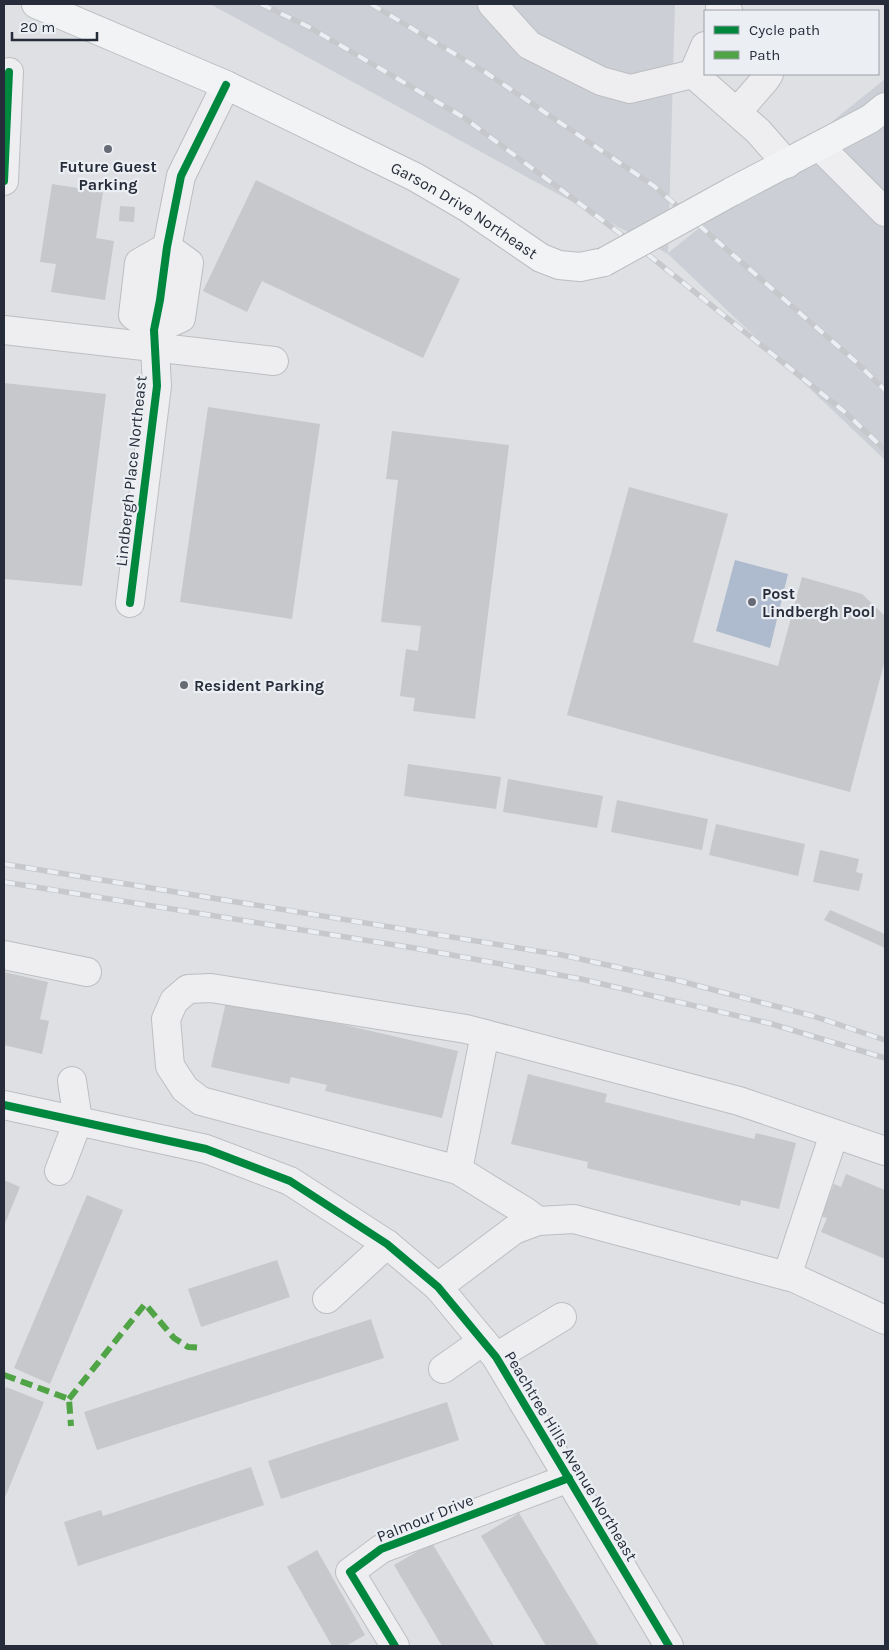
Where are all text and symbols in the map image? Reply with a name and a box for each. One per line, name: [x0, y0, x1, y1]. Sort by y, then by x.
scale bar: [12, 10, 98, 42]
legend: [704, 10, 879, 75]
text: 20 m: [20, 18, 55, 36]
text: Cycle path: [749, 21, 820, 39]
text: Path: [749, 46, 780, 64]
marker: Future Guest Parking: [102, 143, 114, 155]
place label: Future Guest Parking: [59, 157, 157, 194]
street label: Garson Drive Northeast: [388, 157, 541, 263]
street label: Lindbergh Place Northeast: [112, 374, 150, 568]
place label: Post Lindbergh Pool: [762, 584, 875, 621]
marker: Post Lindbergh Pool: [746, 596, 758, 608]
place label: Resident Parking: [194, 676, 324, 695]
marker: Resident Parking: [178, 679, 190, 691]
street label: Peachtree Hills Avenue Northeast: [501, 1348, 641, 1564]
street label: Palmour Drive: [374, 1490, 476, 1546]

